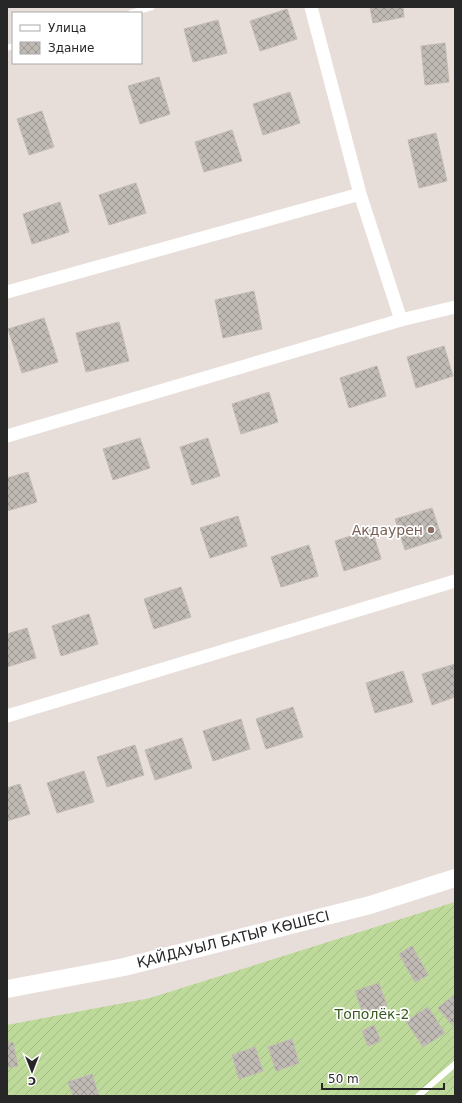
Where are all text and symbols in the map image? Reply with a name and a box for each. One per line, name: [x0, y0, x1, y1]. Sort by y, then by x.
legend: [12, 12, 142, 64]
text: Улица: [48, 21, 86, 35]
text: Здание: [48, 41, 94, 55]
place label: Акдаурен: [352, 522, 423, 538]
marker: Акдаурен: [426, 525, 436, 535]
street label: ҚАЙДАУЫЛ БАТЫР КӨШЕСІ: [135, 906, 331, 971]
park label: Тополёк-2: [334, 1006, 409, 1022]
north arrow: [12, 1051, 52, 1091]
scale bar: [322, 1065, 444, 1091]
text: 50 m: [328, 1072, 359, 1086]
text: С: [28, 1074, 36, 1087]

